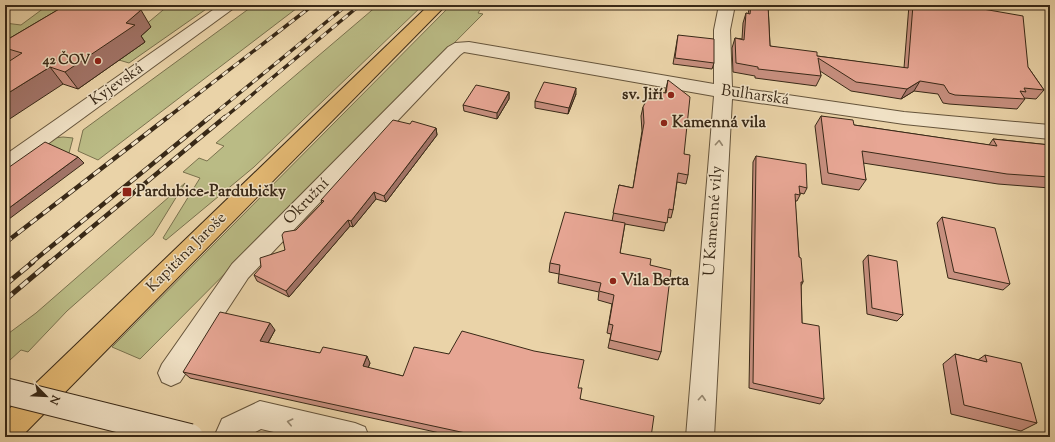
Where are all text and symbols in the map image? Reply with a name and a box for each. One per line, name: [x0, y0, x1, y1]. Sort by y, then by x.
place label: 42 ČOV: [42, 50, 91, 70]
marker: 42 ČOV: [93, 56, 103, 66]
street label: Kyjevská: [85, 58, 149, 112]
street label: Bulharská: [719, 80, 791, 112]
place label: sv. Jiří: [622, 84, 663, 107]
marker: sv. Jiří: [666, 90, 676, 100]
place label: Kamenná vila: [672, 112, 767, 135]
marker: Kamenná vila: [659, 118, 669, 128]
one-way arrow: [715, 140, 724, 146]
street label: U Kamenné vily: [699, 165, 729, 277]
street label: Okružní: [279, 173, 336, 231]
place label: Pardubice-Pardubičky: [136, 181, 286, 204]
marker: Pardubice-Pardubičky: [121, 186, 133, 198]
street label: Kapitána Jaroše: [142, 208, 232, 298]
place label: Vila Berta: [621, 270, 690, 293]
marker: Vila Berta: [608, 276, 618, 286]
north arrow: [26, 376, 66, 416]
text: N: [45, 391, 64, 407]
one-way arrow: [698, 395, 707, 401]
one-way arrow: [287, 418, 293, 426]

